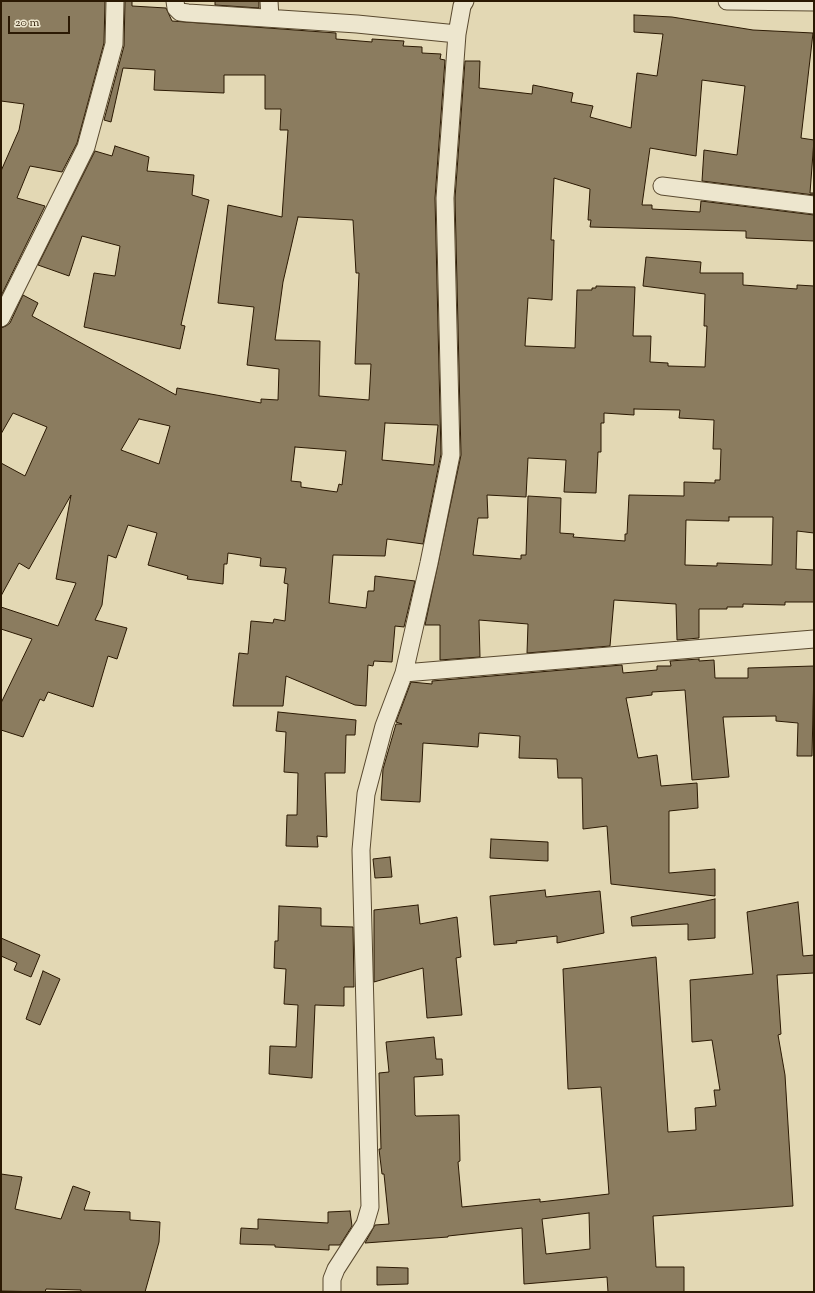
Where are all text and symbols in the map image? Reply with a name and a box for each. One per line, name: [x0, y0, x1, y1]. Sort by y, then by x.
scale bar: [10, 8, 72, 34]
text: 20 m: [15, 14, 39, 32]

